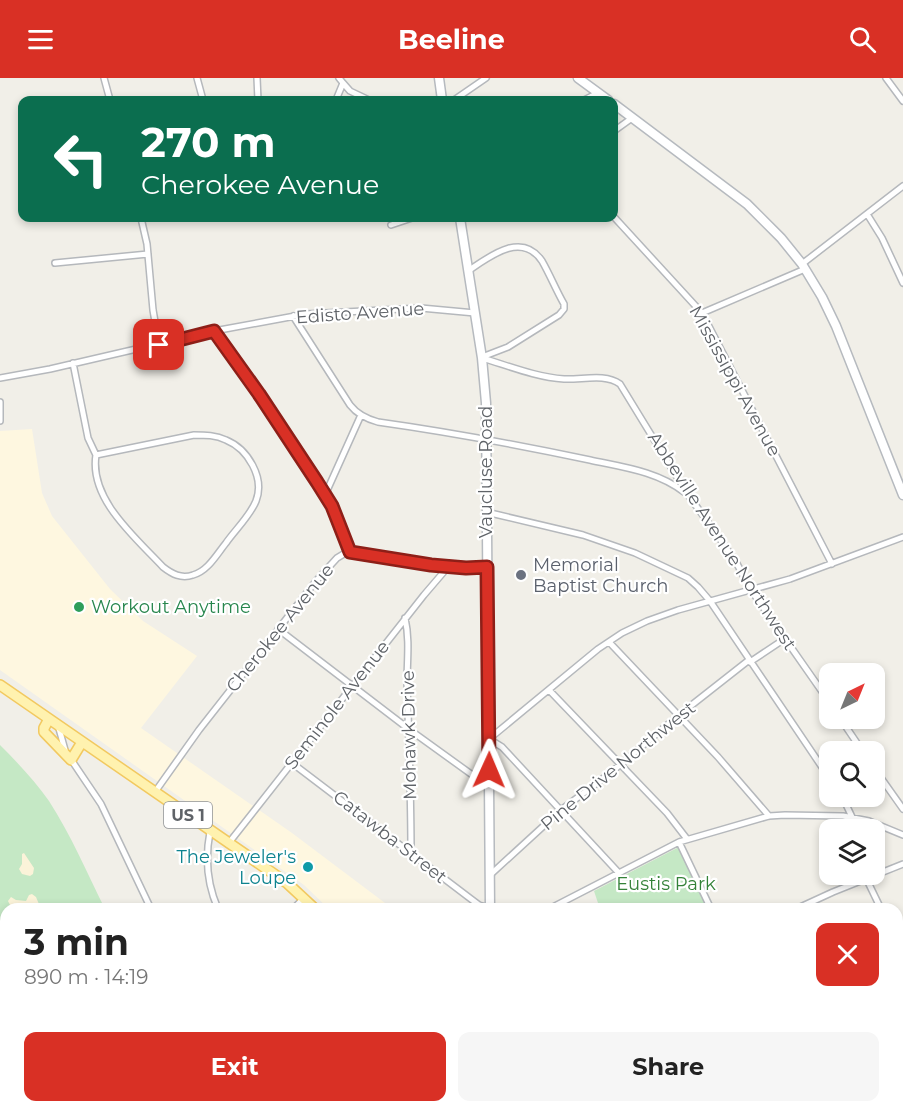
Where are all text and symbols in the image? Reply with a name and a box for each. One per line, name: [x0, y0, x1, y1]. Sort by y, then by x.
icon: menu: [24, 23, 57, 56]
text: Beeline: [398, 23, 505, 56]
icon: search: [846, 23, 879, 56]
text: 270 m: [141, 116, 275, 168]
icon: left: [42, 120, 120, 198]
text: Cherokee Avenue: [141, 168, 379, 201]
street label: Edisto Avenue: [295, 298, 425, 328]
street label: Mississippi Avenue: [684, 302, 786, 460]
pin: [133, 319, 184, 370]
icon: arrive: [142, 328, 175, 361]
street label: Vaucluse Road: [475, 406, 497, 538]
street label: Abbeville Avenue Northwest: [643, 428, 801, 654]
place label: Memorial Baptist Church: [533, 554, 669, 597]
street label: Cherokee Avenue: [221, 559, 339, 697]
marker: Memorial Baptist Church: [514, 568, 528, 582]
place label: Workout Anytime: [91, 596, 251, 618]
marker: Workout Anytime: [72, 600, 86, 614]
street label: Seminole Avenue: [280, 636, 394, 774]
north arrow: [819, 663, 885, 729]
map controls: [819, 663, 885, 885]
street label: Mohawk Drive: [397, 670, 421, 800]
street label: Pine Drive Northwest: [536, 697, 700, 835]
position arrow: [457, 738, 521, 802]
button: search: [819, 741, 885, 807]
street label: Catawba Street: [329, 786, 451, 888]
road number: US 1: [164, 802, 212, 828]
button: layers: [819, 819, 885, 885]
place label: The Jeweler's Loupe: [176, 846, 296, 889]
marker: The Jeweler's Loupe: [301, 860, 315, 874]
park label: Eustis Park: [616, 873, 716, 895]
text: 3 min: [24, 920, 129, 964]
button: close: [816, 923, 879, 986]
text: 890 m · 14:19: [24, 965, 148, 989]
button: Exit: [24, 1032, 446, 1101]
button: Share: [458, 1032, 879, 1101]

